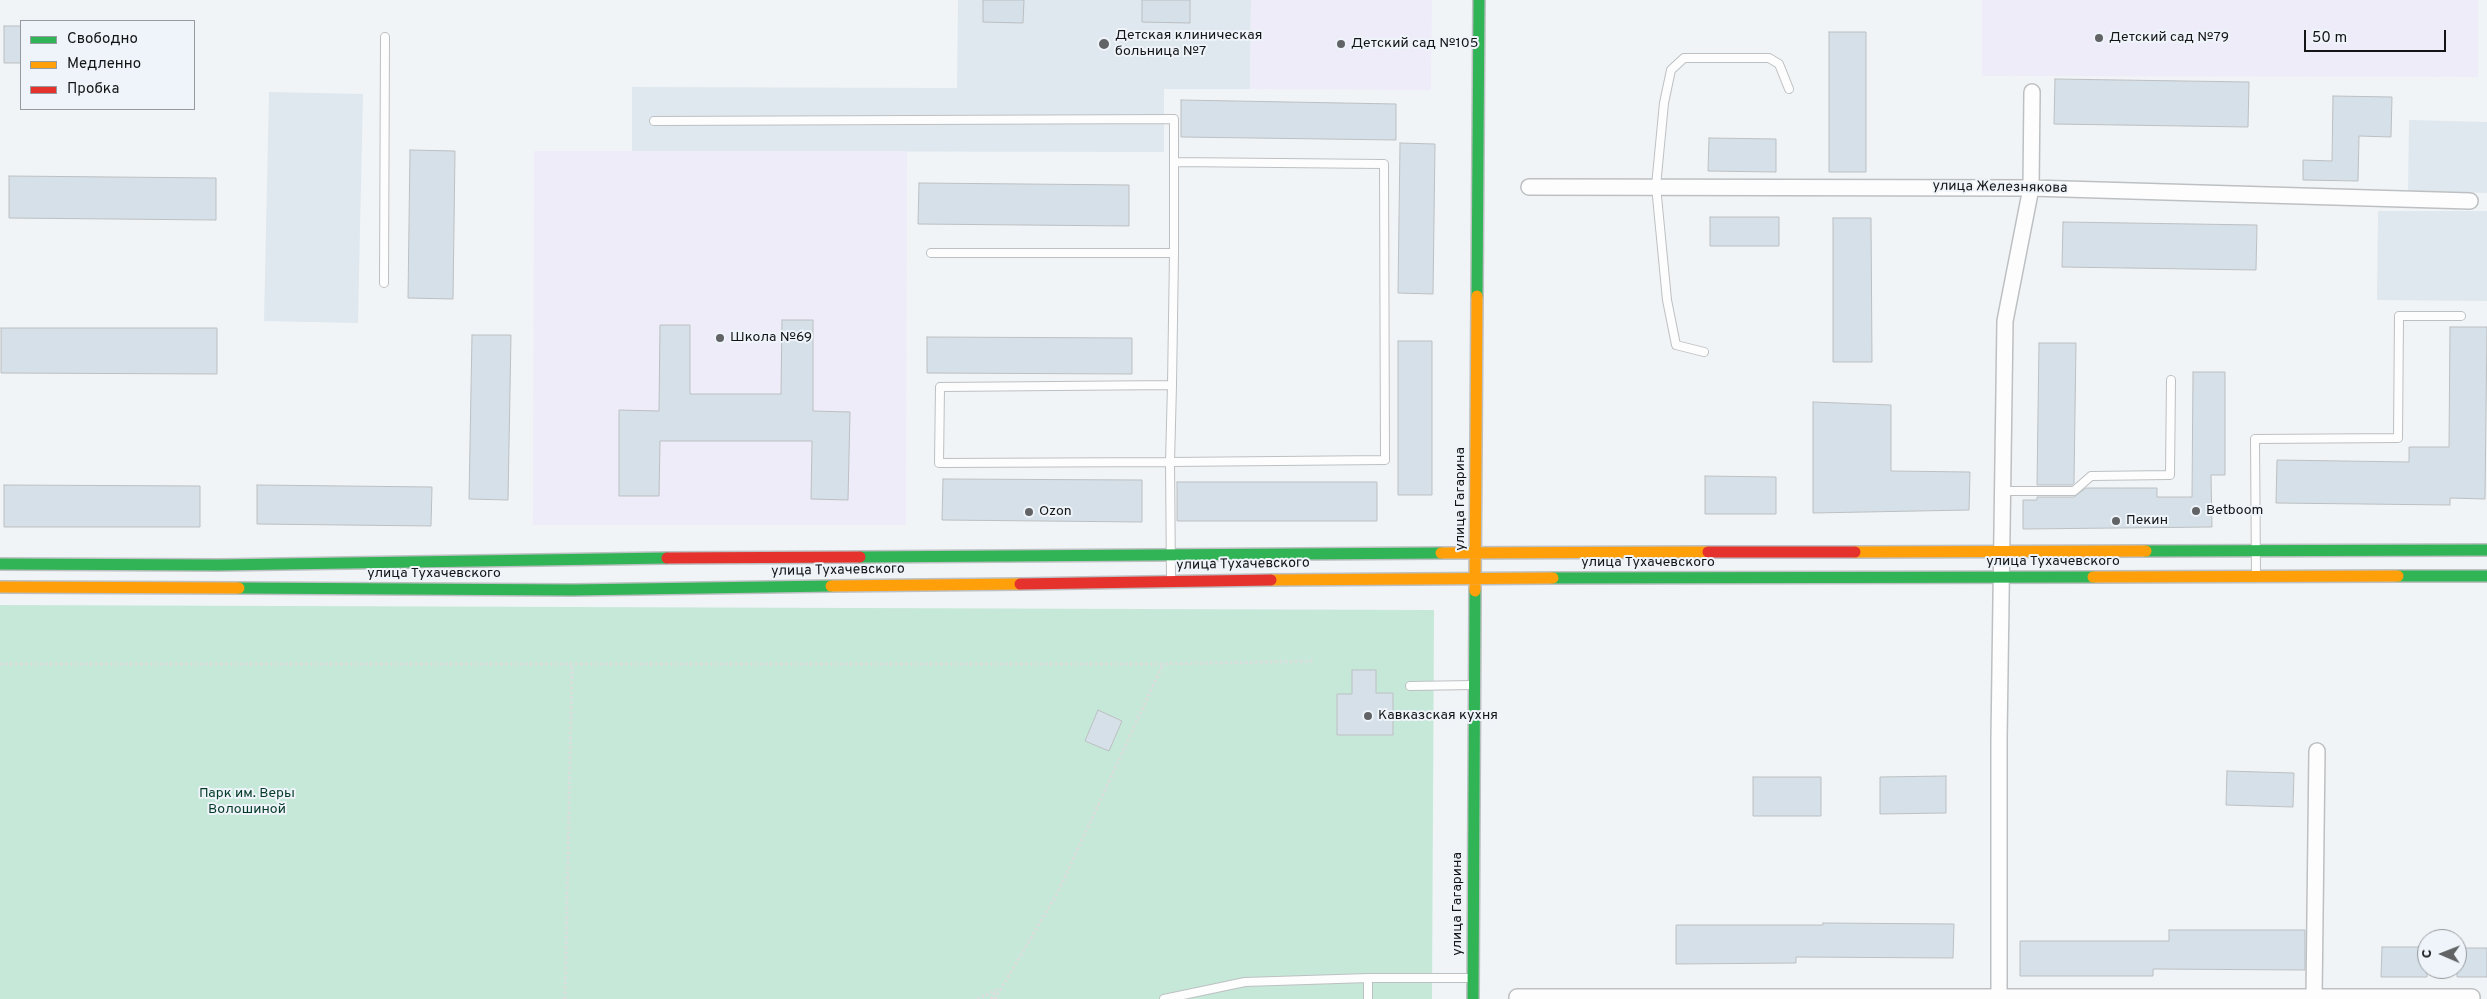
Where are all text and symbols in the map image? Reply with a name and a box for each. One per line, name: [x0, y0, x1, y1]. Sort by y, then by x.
legend: [20, 20, 195, 110]
scale bar: [2307, 20, 2450, 52]
place label: Детская клиническая больница №7: [1115, 28, 1262, 60]
text: 50 m: [2312, 29, 2347, 48]
text: Свободно: [67, 30, 138, 49]
place label: Детский сад №79: [2109, 30, 2229, 46]
marker: Детский сад №79: [2093, 32, 2105, 44]
place label: Детский сад №105: [1351, 36, 1478, 52]
marker: Детская клиническая больница №7: [1097, 37, 1111, 51]
marker: Детский сад №105: [1335, 38, 1347, 50]
text: Медленно: [67, 55, 141, 74]
text: Пробка: [67, 80, 119, 99]
street label: улица Железнякова: [1932, 178, 2068, 198]
place label: Школа №69: [730, 330, 812, 346]
marker: Школа №69: [714, 332, 726, 344]
street label: улица Гагарина: [1453, 447, 1469, 551]
place label: Betboom: [2206, 503, 2263, 519]
place label: Ozon: [1039, 504, 1072, 520]
marker: Betboom: [2190, 505, 2202, 517]
marker: Ozon: [1023, 506, 1035, 518]
place label: Пекин: [2126, 513, 2168, 529]
marker: Пекин: [2110, 515, 2122, 527]
street label: улица Тухачевского: [1986, 554, 2120, 570]
street label: улица Тухачевского: [1176, 555, 1310, 575]
street label: улица Тухачевского: [1581, 555, 1715, 571]
street label: улица Тухачевского: [771, 561, 905, 581]
street label: улица Тухачевского: [367, 566, 501, 582]
place label: Кавказская кухня: [1378, 708, 1498, 724]
marker: Кавказская кухня: [1362, 710, 1374, 722]
park label: Парк им. Веры Волошиной: [199, 786, 295, 819]
street label: улица Гагарина: [1450, 852, 1466, 956]
north arrow: [2417, 929, 2467, 979]
text: С: [2419, 949, 2436, 958]

